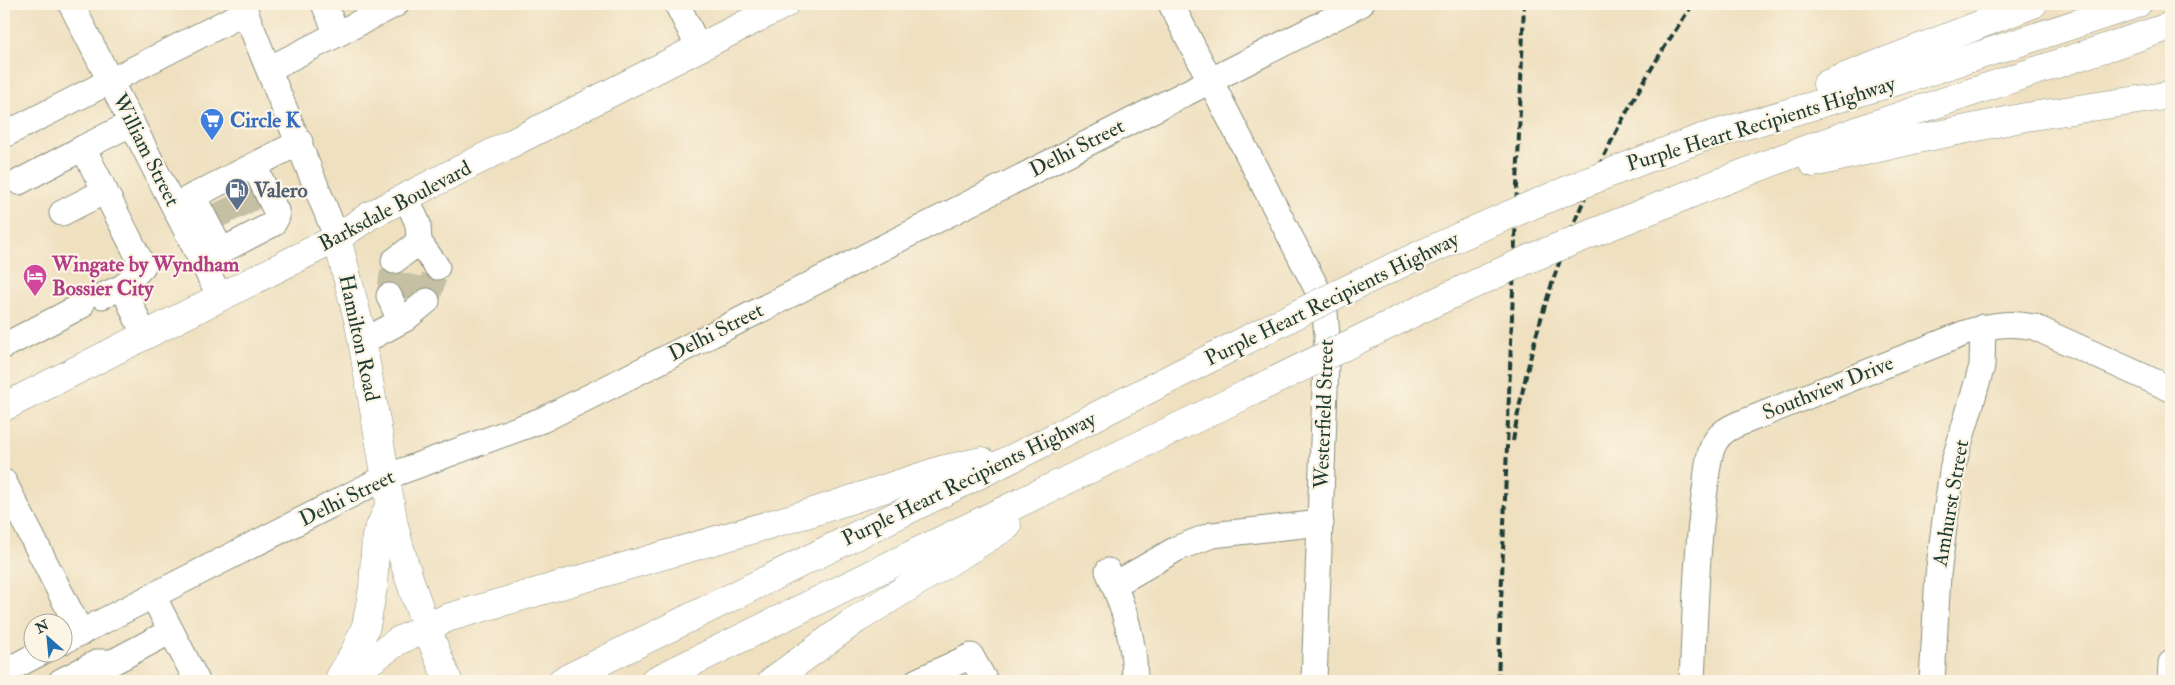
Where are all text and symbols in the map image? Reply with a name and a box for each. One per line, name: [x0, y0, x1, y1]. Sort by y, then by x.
street label: Purple Heart Recipients Highway: [1623, 70, 1899, 178]
street label: William Street: [106, 88, 186, 211]
supermarket icon: Circle K: [199, 107, 225, 141]
place label: Circle K: [230, 107, 302, 134]
street label: Delhi Street: [1025, 113, 1129, 183]
street label: Barksdale Boulevard: [314, 154, 477, 258]
fuel station icon: Valero: [224, 177, 250, 211]
place label: Valero: [253, 177, 308, 204]
street label: Purple Heart Recipients Highway: [1201, 225, 1464, 372]
place label: Wingate by Wyndham Bossier City: [51, 251, 240, 302]
hotel icon: Wingate by Wyndham Bossier City: [22, 263, 48, 297]
street label: Hamilton Road: [332, 272, 386, 405]
street label: Delhi Street: [664, 297, 768, 367]
street label: Westerfield Street: [1308, 338, 1340, 490]
street label: Southview Drive: [1759, 349, 1898, 427]
street label: Purple Heart Recipients Highway: [838, 405, 1101, 552]
street label: Amhurst Street: [1926, 437, 1975, 569]
street label: Delhi Street: [295, 463, 399, 533]
north arrow: [22, 612, 72, 662]
text: N: [32, 616, 52, 638]

